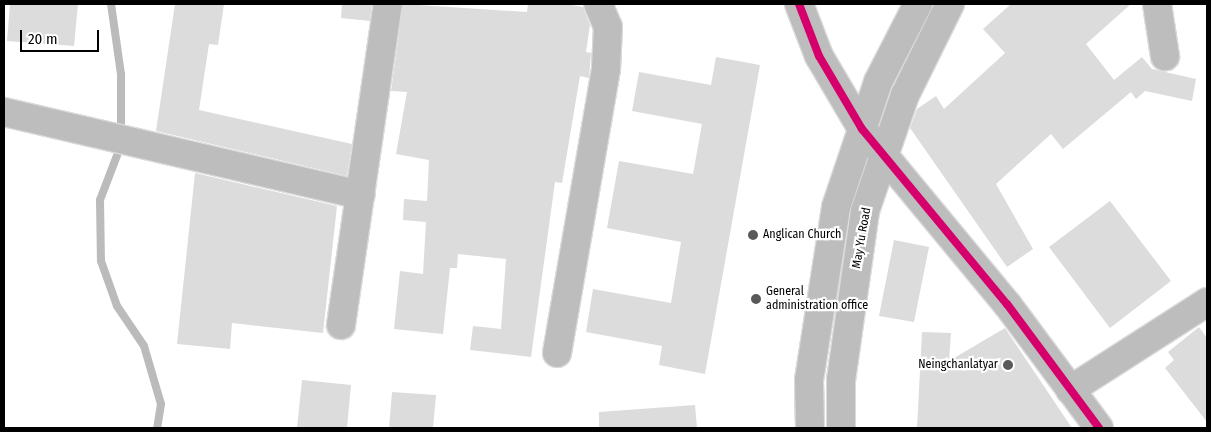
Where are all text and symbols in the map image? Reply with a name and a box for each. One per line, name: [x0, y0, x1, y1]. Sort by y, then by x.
scale bar: [22, 20, 101, 52]
text: 20 m: [28, 30, 58, 48]
street label: May Yu Road: [850, 206, 874, 270]
place label: Anglican Church: [763, 228, 841, 242]
marker: Anglican Church: [747, 229, 759, 241]
place label: General administration office: [766, 285, 868, 313]
marker: General administration office: [750, 293, 762, 305]
place label: Neingchanlatyar: [918, 358, 998, 372]
marker: Neingchanlatyar: [1002, 359, 1014, 371]

